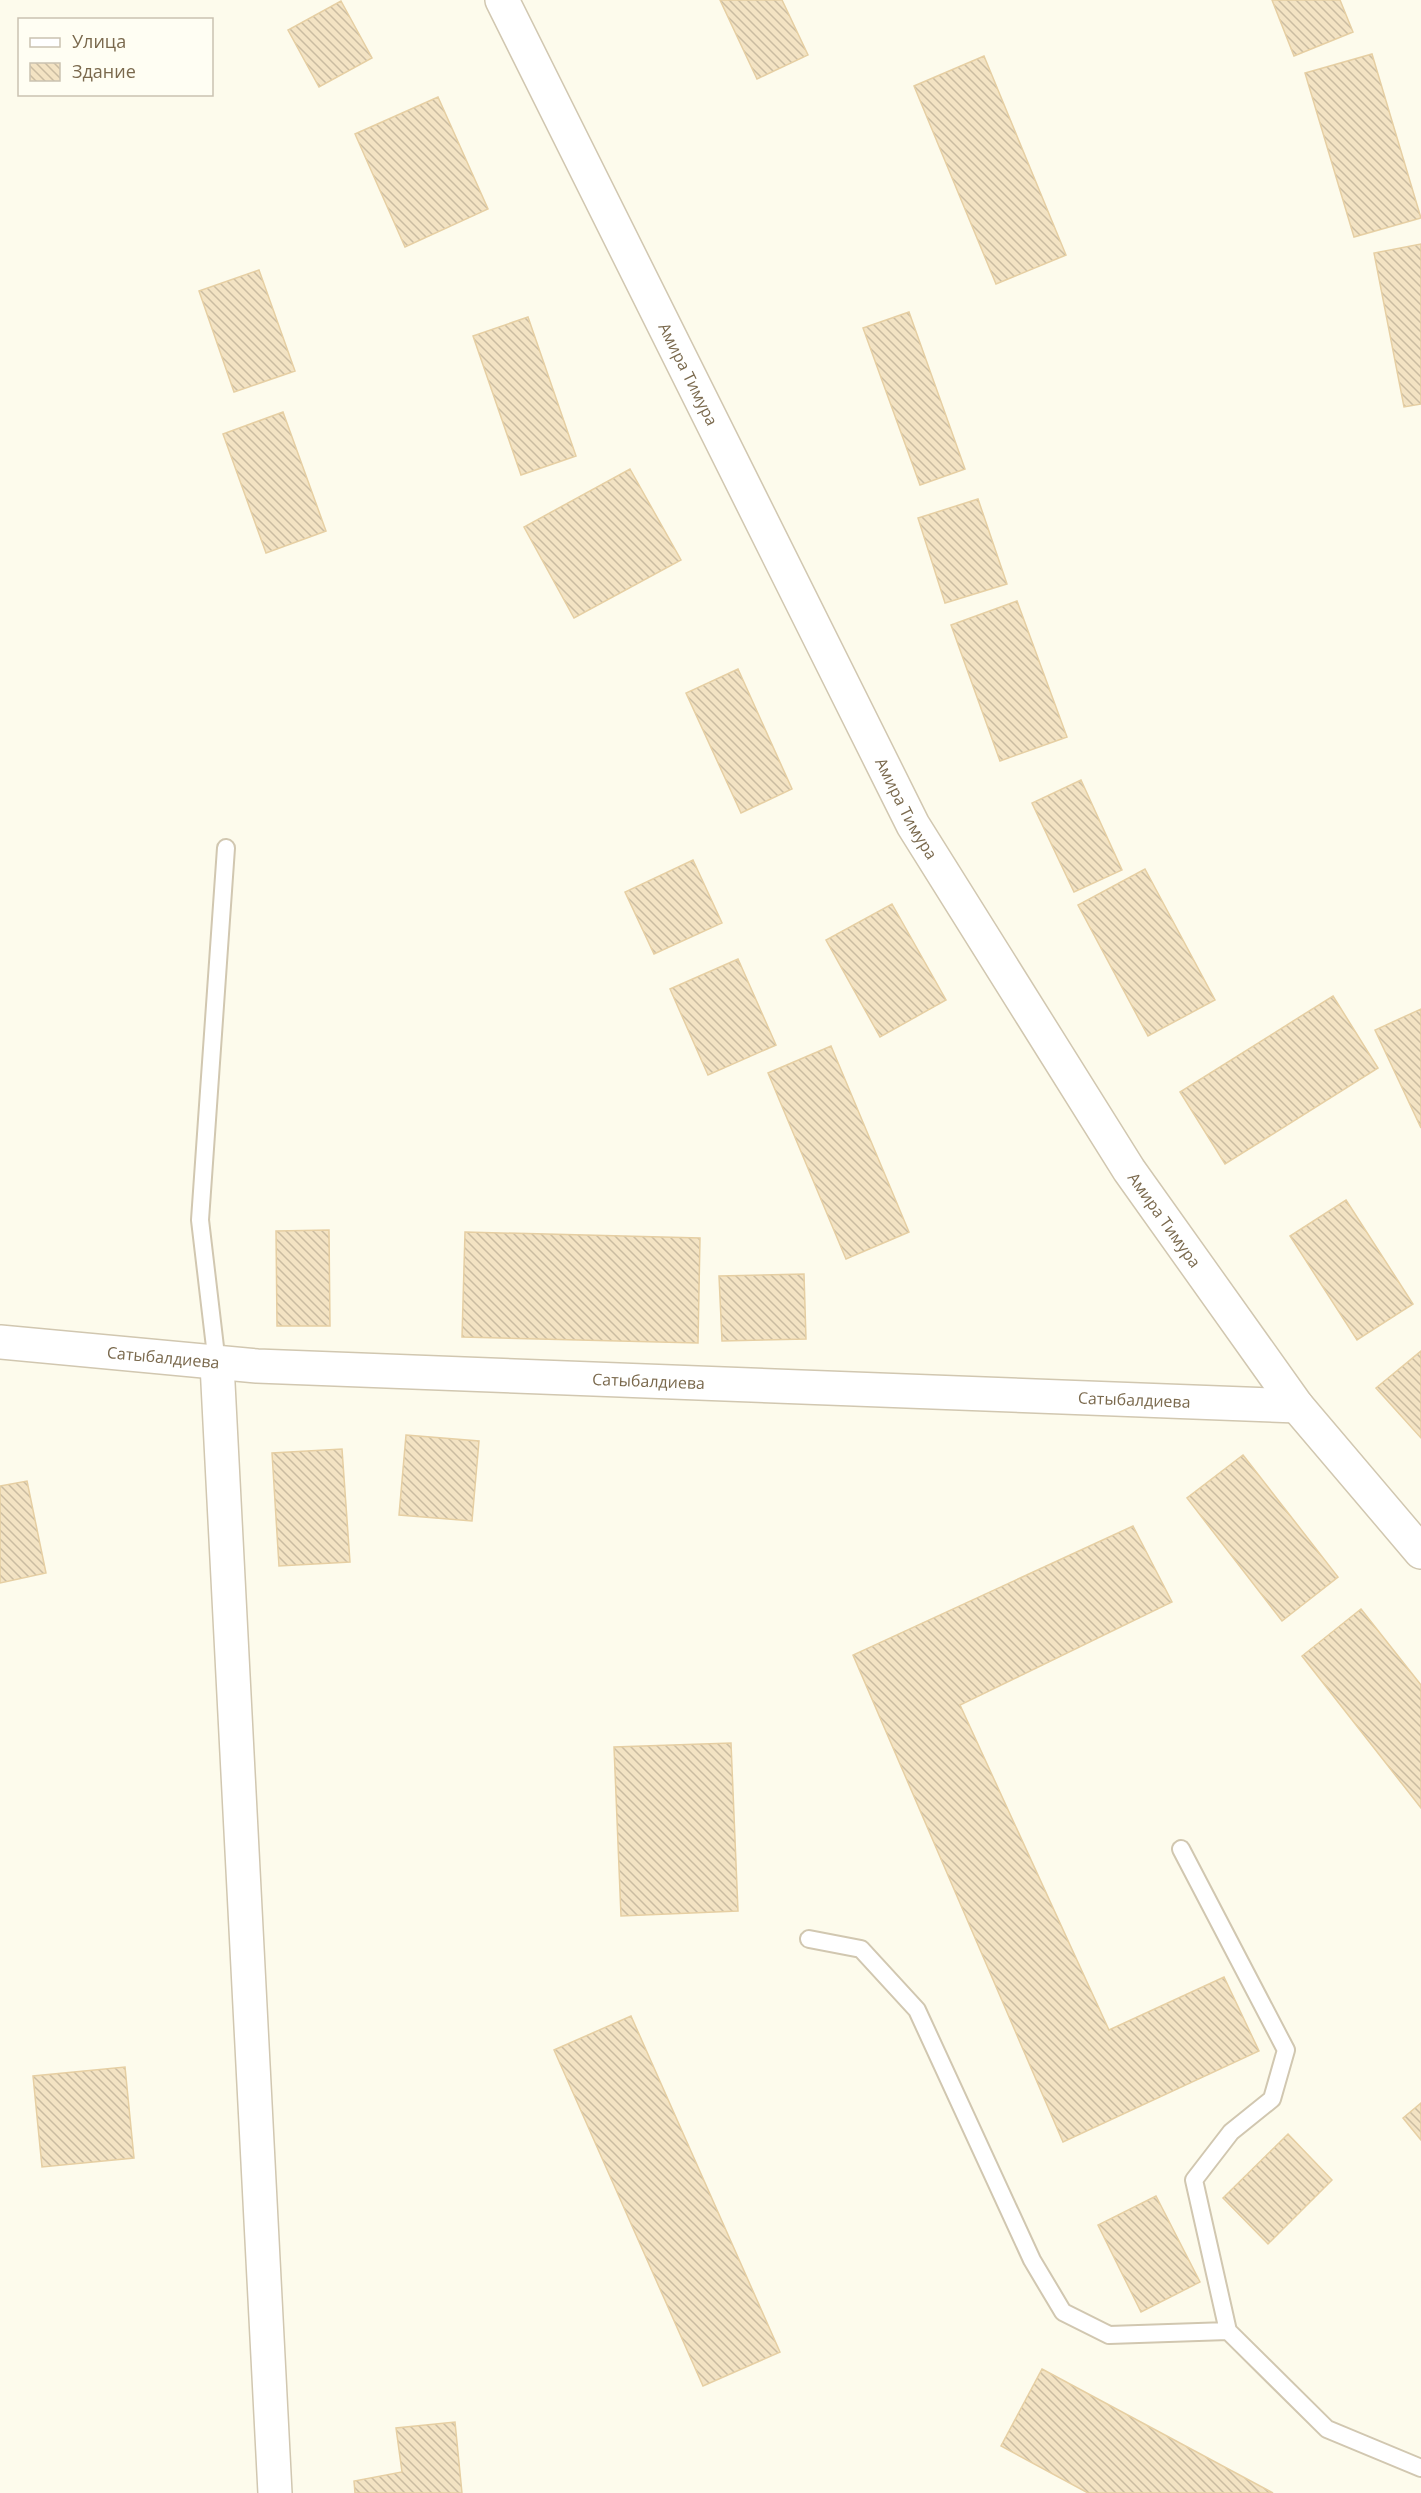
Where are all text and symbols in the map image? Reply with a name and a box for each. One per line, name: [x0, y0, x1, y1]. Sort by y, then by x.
legend: [18, 18, 213, 96]
text: Улица: [72, 29, 126, 53]
text: Здание: [72, 59, 136, 83]
street label: Амира Тимура: [654, 319, 723, 429]
street label: Амира Тимура: [870, 754, 943, 863]
street label: Амира Тимура: [1123, 1168, 1206, 1272]
street label: Сатыбалдиева: [106, 1341, 220, 1373]
street label: Сатыбалдиева: [592, 1368, 705, 1394]
street label: Сатыбалдиева: [1077, 1387, 1191, 1413]

